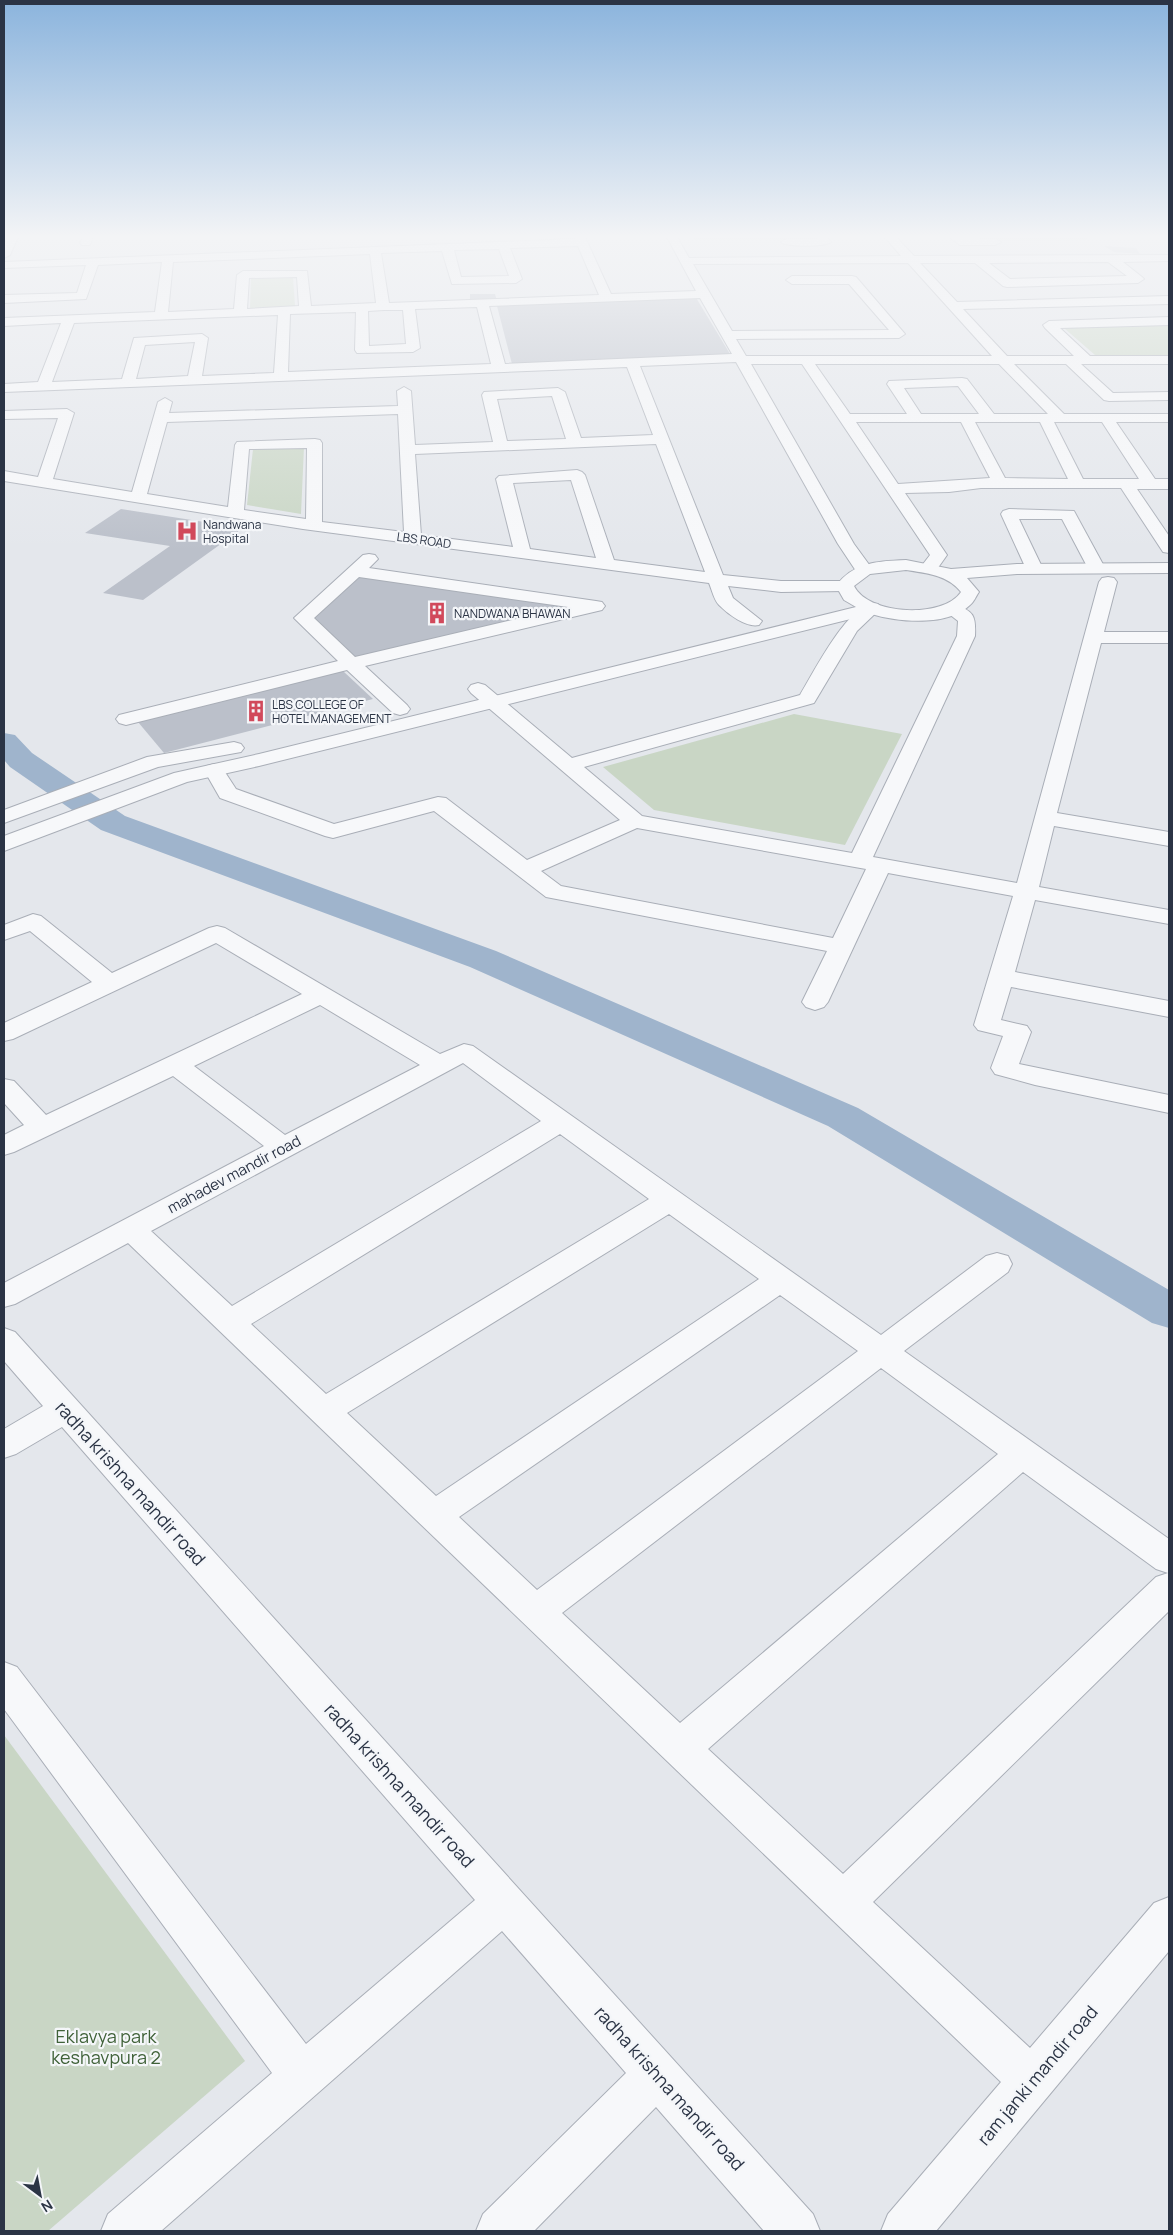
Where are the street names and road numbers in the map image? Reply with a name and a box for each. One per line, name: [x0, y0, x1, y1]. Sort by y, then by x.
street label: LBS ROAD: [396, 528, 452, 552]
street label: mahadev mandir road: [164, 1130, 304, 1218]
street label: radha krishna mandir road: [51, 1396, 211, 1570]
street label: radha krishna mandir road: [320, 1698, 480, 1872]
street label: ram janki mandir road: [971, 2000, 1103, 2150]
street label: radha krishna mandir road: [590, 2001, 750, 2175]

